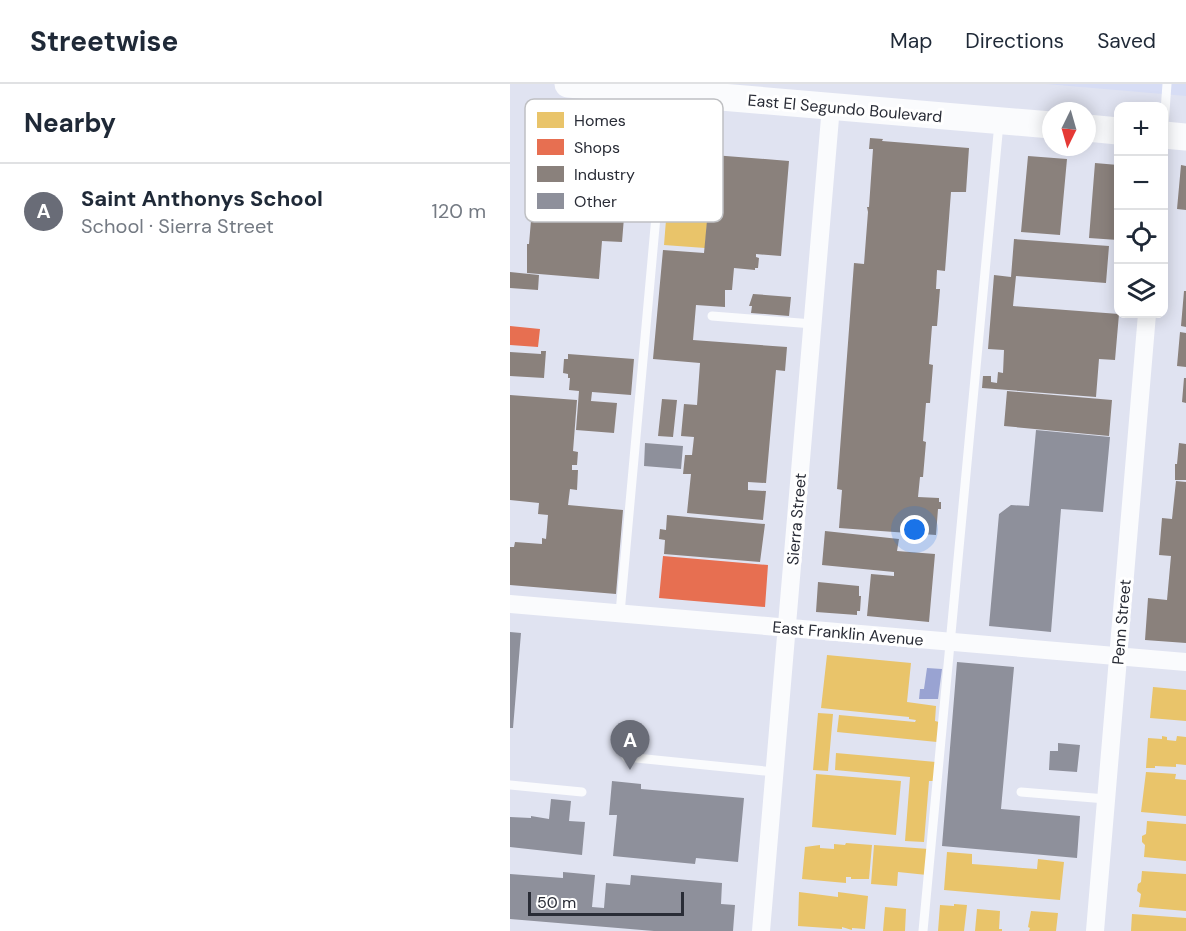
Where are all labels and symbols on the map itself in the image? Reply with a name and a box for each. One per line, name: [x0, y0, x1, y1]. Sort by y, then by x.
street label: East El Segundo Boulevard: [747, 90, 943, 127]
legend: [525, 99, 723, 222]
north arrow: [1042, 102, 1096, 156]
text: Homes: [574, 110, 626, 131]
text: Shops: [574, 137, 620, 158]
text: Industry: [574, 164, 635, 185]
text: Other: [574, 191, 617, 212]
street label: Sierra Street: [782, 472, 811, 566]
your location: [900, 515, 929, 544]
street label: Penn Street: [1107, 578, 1136, 666]
street label: East Franklin Avenue: [772, 616, 924, 651]
pin: A: [610, 720, 650, 770]
scale bar: [528, 889, 684, 916]

